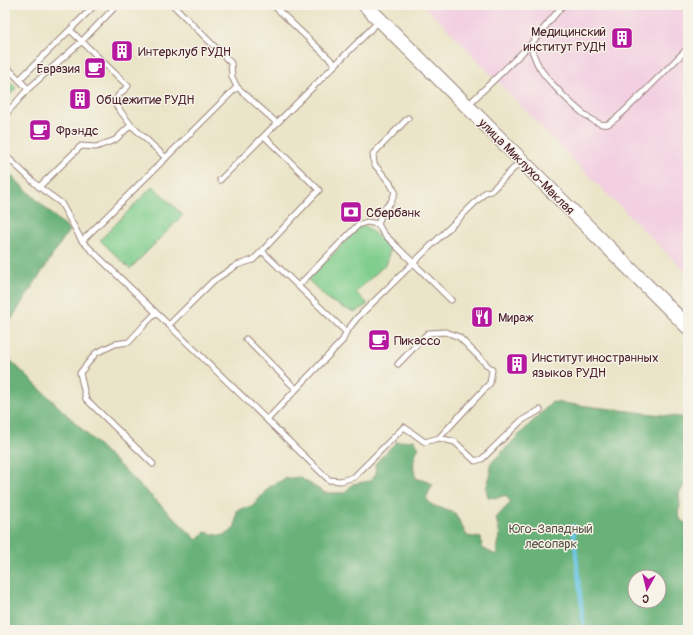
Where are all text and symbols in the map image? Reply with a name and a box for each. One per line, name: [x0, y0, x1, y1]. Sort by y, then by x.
place label: Медицинский институт РУДН: [523, 24, 606, 55]
building icon: Медицинский институт РУДН: [609, 25, 635, 51]
building icon: Интерклуб РУДН: [109, 38, 135, 64]
place label: Интерклуб РУДН: [138, 44, 231, 60]
cafe icon: Евразия: [82, 55, 108, 81]
place label: Евразия: [37, 61, 80, 77]
building icon: Общежитие РУДН: [67, 86, 93, 112]
place label: Общежитие РУДН: [96, 92, 195, 108]
street label: улица Миклухо-Маклая: [474, 115, 578, 218]
cafe icon: Фрэндс: [27, 117, 53, 143]
place label: Фрэндс: [56, 123, 99, 139]
bank icon: Сбербанк: [338, 199, 364, 225]
place label: Сбербанк: [366, 205, 421, 221]
restaurant icon: Мираж: [469, 304, 495, 330]
place label: Мираж: [498, 310, 534, 326]
cafe icon: Пикассо: [366, 327, 392, 353]
place label: Пикассо: [394, 333, 441, 349]
place label: Институт иностранных языков РУДН: [532, 350, 658, 381]
building icon: Институт иностранных языков РУДН: [504, 351, 530, 377]
park label: Юго-Западный лесопарк: [509, 521, 593, 552]
north arrow: [627, 569, 667, 609]
text: С: [641, 591, 650, 605]

